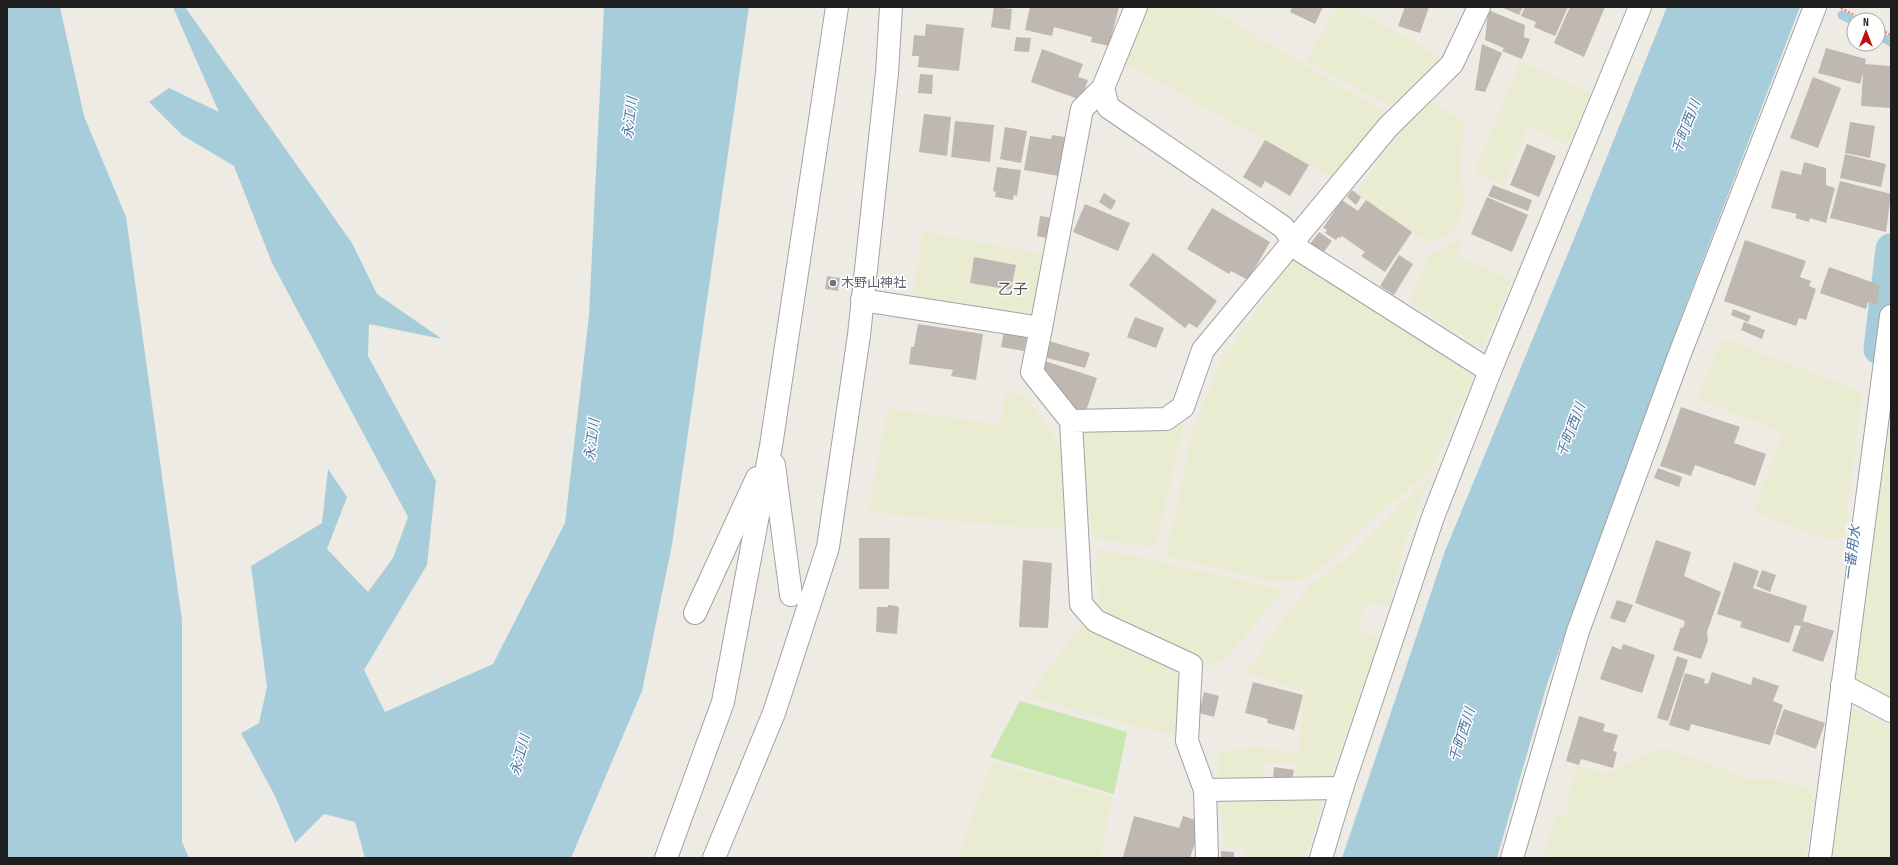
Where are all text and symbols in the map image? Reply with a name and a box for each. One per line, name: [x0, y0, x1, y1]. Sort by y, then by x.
north arrow: [1846, 12, 1886, 52]
text: N: [1863, 16, 1869, 29]
water label: 永江川: [619, 94, 641, 140]
water label: 千町西川: [1668, 96, 1705, 156]
place label: 木野山神社: [841, 275, 906, 291]
marker: 木野山神社: [828, 278, 838, 288]
district label: 乙子: [998, 280, 1028, 299]
water label: 千町西川: [1553, 399, 1590, 459]
water label: 永江川: [581, 416, 603, 462]
water label: 一番用水: [1840, 522, 1864, 582]
water label: 千町西川: [1445, 704, 1479, 764]
water label: 永江川: [506, 731, 534, 777]

